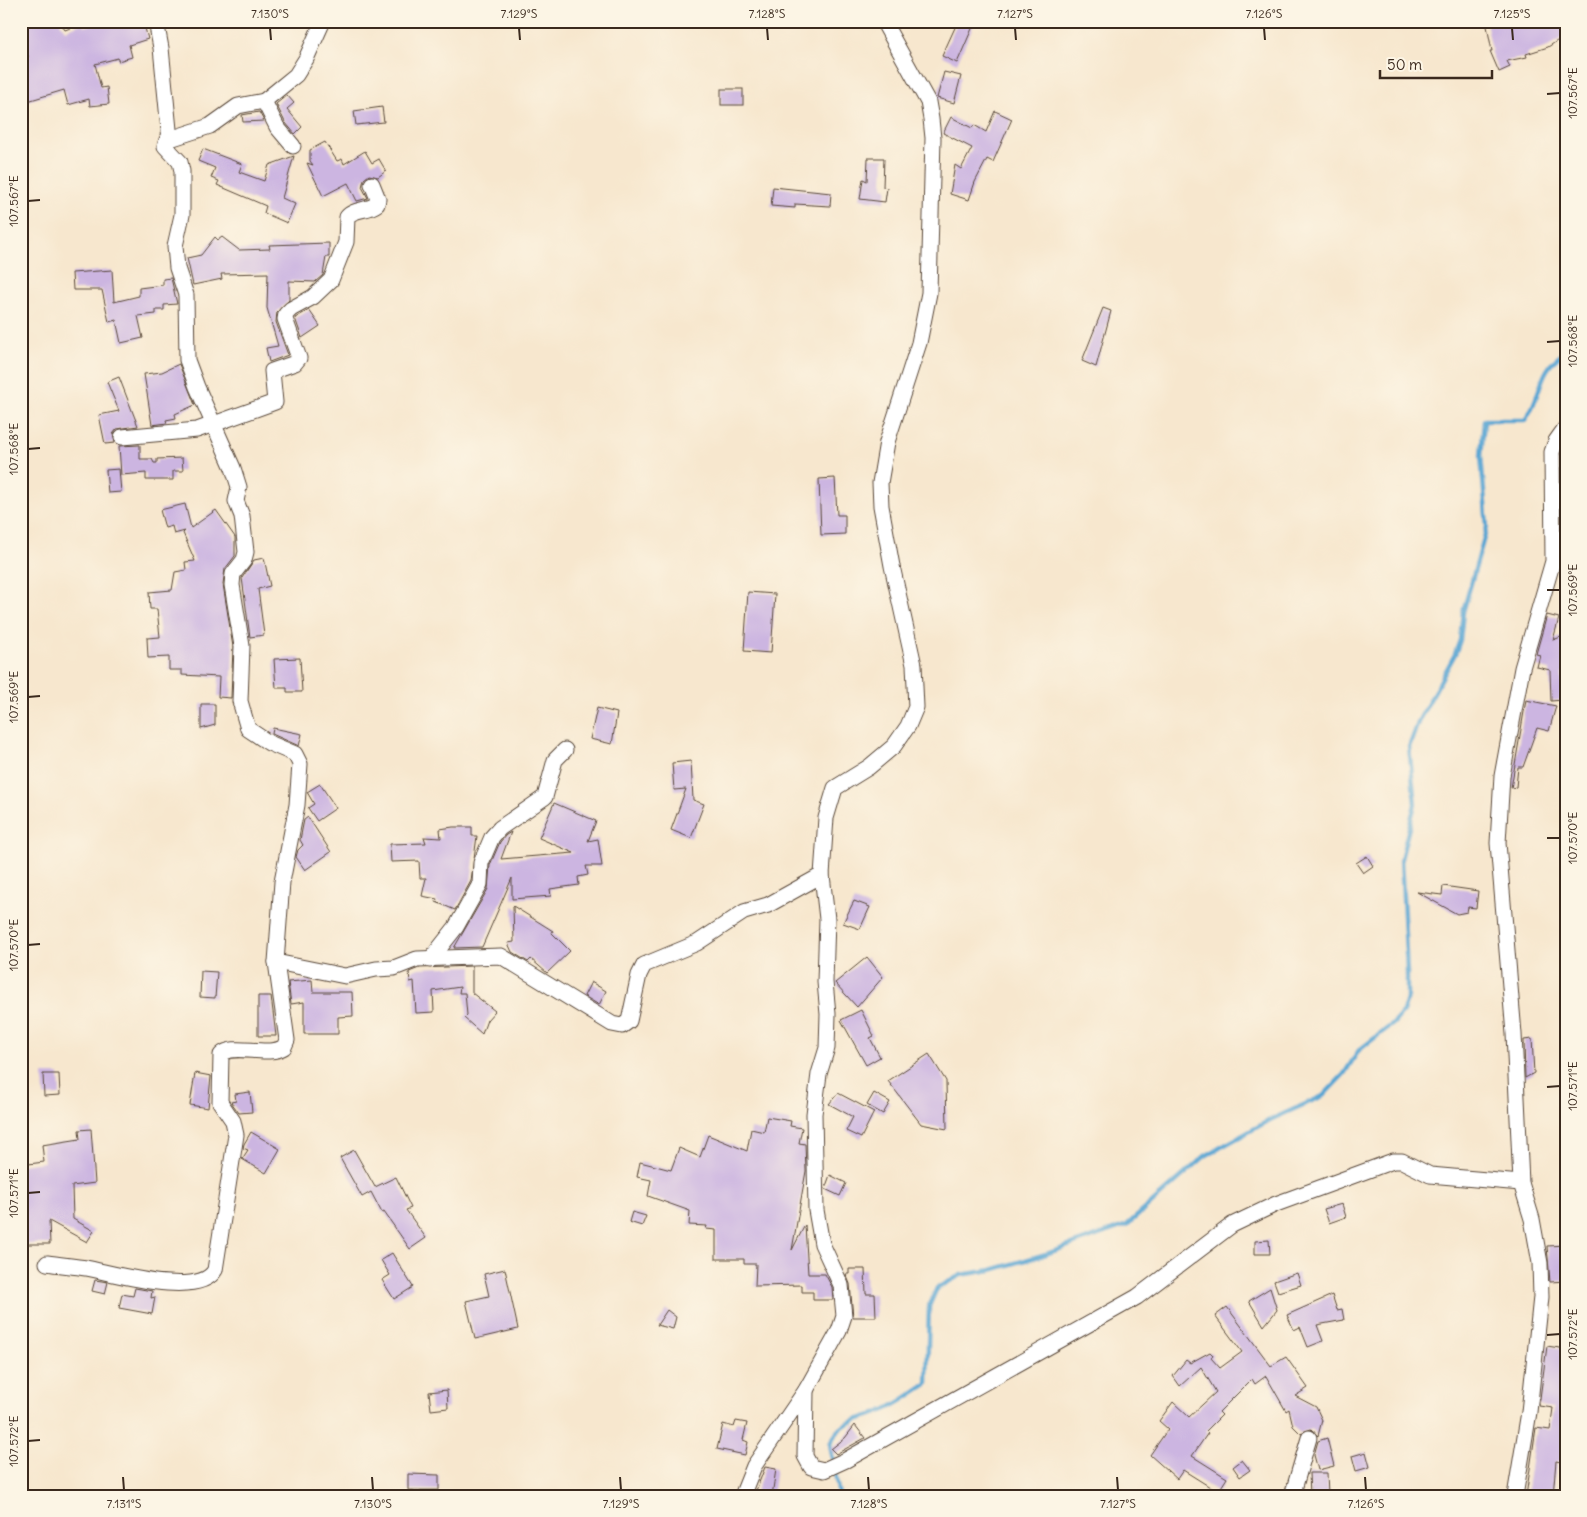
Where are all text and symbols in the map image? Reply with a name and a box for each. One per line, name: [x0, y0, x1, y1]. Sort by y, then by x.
text: 7.130°S: [251, 6, 289, 21]
text: 7.129°S: [501, 6, 538, 21]
text: 7.128°S: [749, 6, 786, 21]
text: 7.127°S: [997, 6, 1033, 21]
text: 7.126°S: [1246, 6, 1283, 21]
text: 7.125°S: [1494, 6, 1531, 21]
scale bar: [1380, 48, 1492, 80]
text: 50 m: [1387, 55, 1422, 74]
text: 107.567°E: [1565, 67, 1580, 119]
text: 107.567°E: [6, 175, 21, 227]
text: 107.568°E: [1565, 315, 1580, 367]
text: 107.568°E: [6, 423, 21, 475]
text: 107.569°E: [1565, 564, 1580, 616]
text: 107.569°E: [6, 671, 21, 723]
text: 107.570°E: [1565, 812, 1580, 864]
text: 107.570°E: [6, 919, 21, 971]
text: 107.571°E: [1565, 1061, 1580, 1111]
text: 107.571°E: [6, 1168, 21, 1218]
text: 107.572°E: [1565, 1308, 1580, 1360]
text: 107.572°E: [6, 1415, 21, 1467]
text: 7.131°S: [107, 1496, 142, 1511]
text: 7.130°S: [354, 1496, 392, 1511]
text: 7.129°S: [603, 1496, 640, 1511]
text: 7.128°S: [851, 1496, 888, 1511]
text: 7.127°S: [1100, 1496, 1136, 1511]
text: 7.126°S: [1348, 1496, 1385, 1511]

